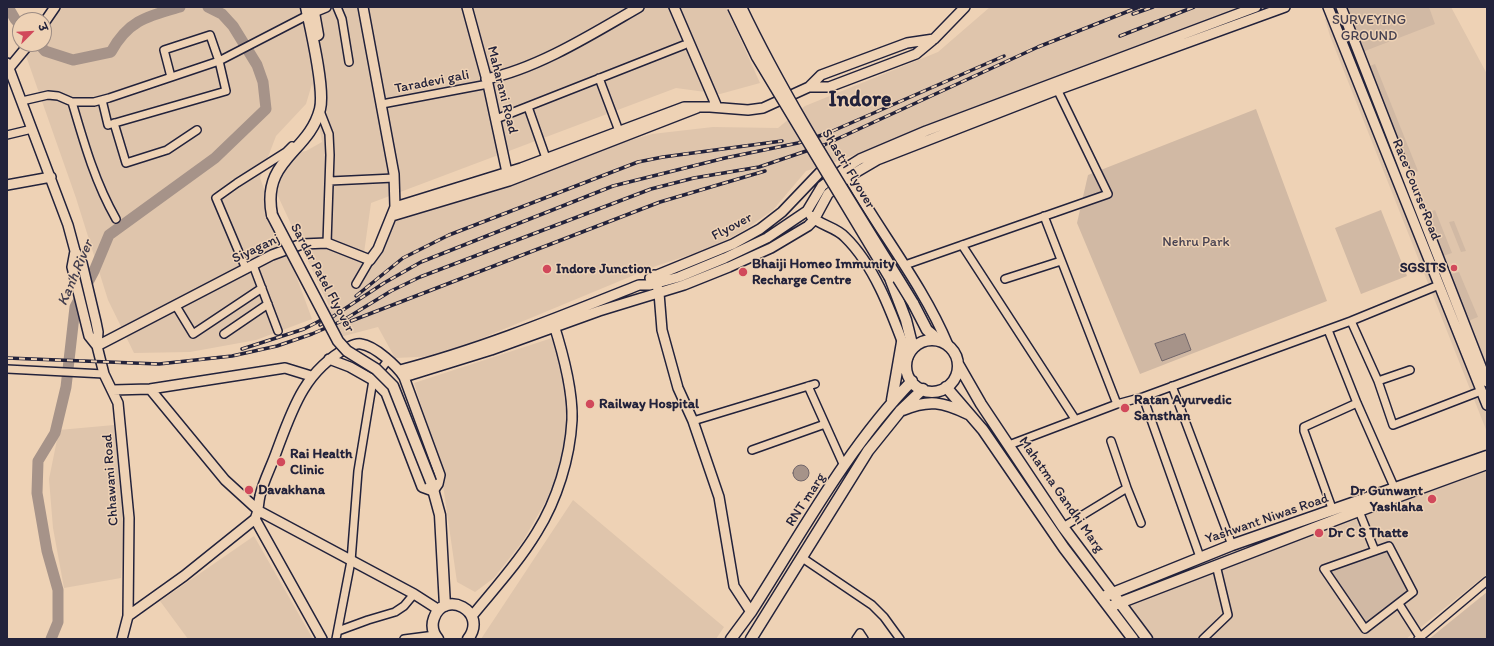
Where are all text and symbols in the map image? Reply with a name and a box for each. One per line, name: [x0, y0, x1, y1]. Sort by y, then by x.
north arrow: [12, 12, 52, 52]
park label: SURVEYING GROUND: [1332, 12, 1406, 44]
text: उ: [35, 21, 50, 33]
street label: Maharani Road: [483, 44, 521, 136]
street label: Taradevi gali: [393, 67, 471, 97]
district label: Indore: [829, 87, 891, 113]
street label: Shastri Flyover: [818, 126, 878, 212]
street label: Race Course Road: [1388, 137, 1444, 243]
street label: Flyover: [709, 209, 755, 245]
street label: Sardar Patel Flyover: [286, 221, 358, 335]
street label: Siyaganj: [229, 231, 283, 267]
park label: Nehru Park: [1162, 234, 1230, 250]
water label: Kanh River: [54, 237, 98, 309]
place label: Bhaiji Homeo Immunity Recharge Centre: [752, 256, 895, 288]
place label: SGSITS: [1400, 260, 1446, 276]
place label: Indore Junction: [556, 261, 652, 277]
marker: Indore Junction: [541, 263, 553, 275]
marker: SGSITS: [1449, 263, 1459, 273]
marker: Bhaiji Homeo Immunity Recharge Centre: [737, 266, 749, 278]
place label: Ratan Ayurvedic Sansthan: [1134, 392, 1232, 424]
place label: Railway Hospital: [599, 396, 699, 412]
marker: Railway Hospital: [584, 398, 596, 410]
marker: Ratan Ayurvedic Sansthan: [1119, 402, 1131, 414]
street label: Chhawani Road: [99, 433, 123, 527]
street label: Mahatma Gandhi Marg: [1015, 434, 1107, 556]
place label: Rai Health Clinic: [290, 446, 352, 478]
marker: Rai Health Clinic: [275, 456, 287, 468]
street label: RNT marg: [782, 470, 830, 530]
place label: Davakhana: [258, 482, 325, 498]
place label: Dr Gunwant Yashlaha: [1350, 483, 1423, 516]
marker: Davakhana: [243, 484, 255, 496]
street label: Yashwant Niwas Road: [1203, 490, 1331, 548]
marker: Dr Gunwant Yashlaha: [1426, 493, 1438, 505]
place label: Dr C S Thatte: [1328, 525, 1408, 541]
marker: Dr C S Thatte: [1313, 527, 1325, 539]

